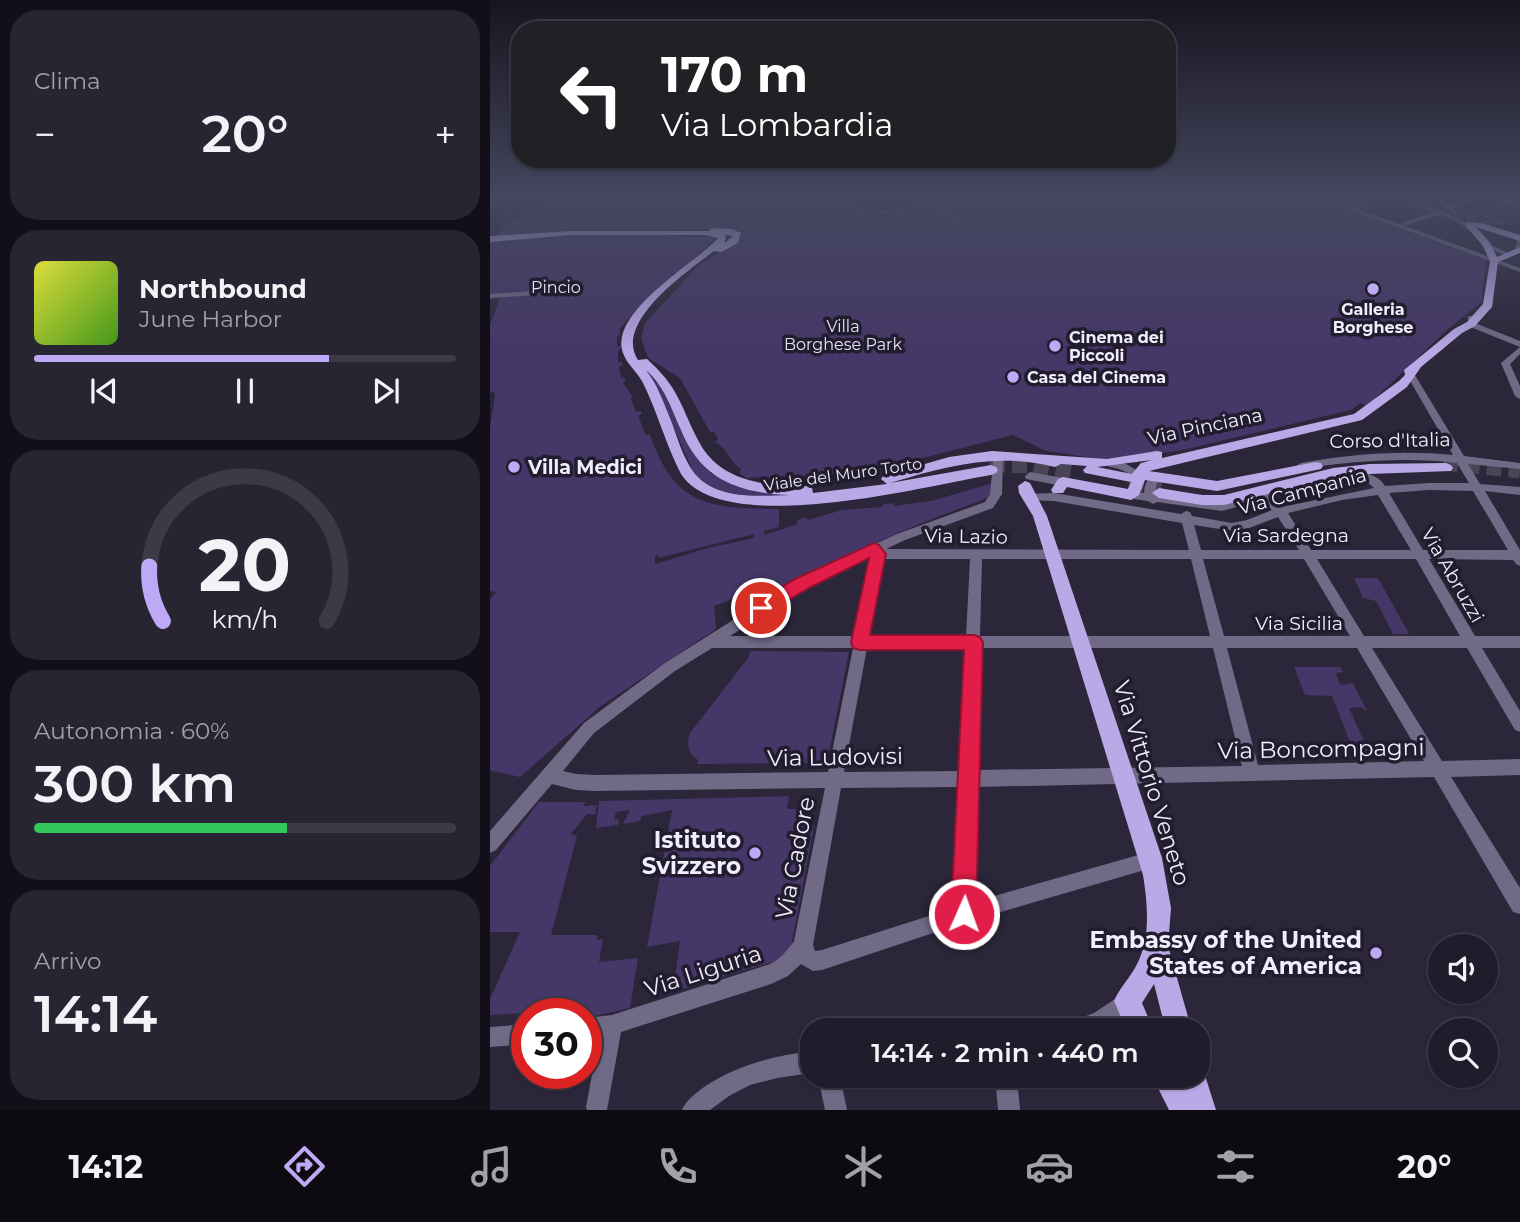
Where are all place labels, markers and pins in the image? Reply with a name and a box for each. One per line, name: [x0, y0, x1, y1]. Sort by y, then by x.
marker: Galleria Borghese: [1365, 281, 1381, 297]
place label: Galleria Borghese: [1333, 300, 1413, 337]
place label: Cinema dei Piccoli: [1069, 328, 1164, 365]
marker: Cinema dei Piccoli: [1047, 338, 1063, 354]
place label: Casa del Cinema: [1027, 368, 1166, 387]
marker: Casa del Cinema: [1005, 369, 1021, 385]
place label: Villa Medici: [527, 456, 642, 479]
marker: Villa Medici: [506, 459, 522, 475]
pin: [731, 578, 791, 638]
place label: Istituto Svizzero: [642, 826, 741, 880]
marker: Istituto Svizzero: [747, 845, 763, 861]
place label: Embassy of the United States of America: [1089, 926, 1362, 980]
marker: Embassy of the United States of America: [1368, 945, 1384, 961]

